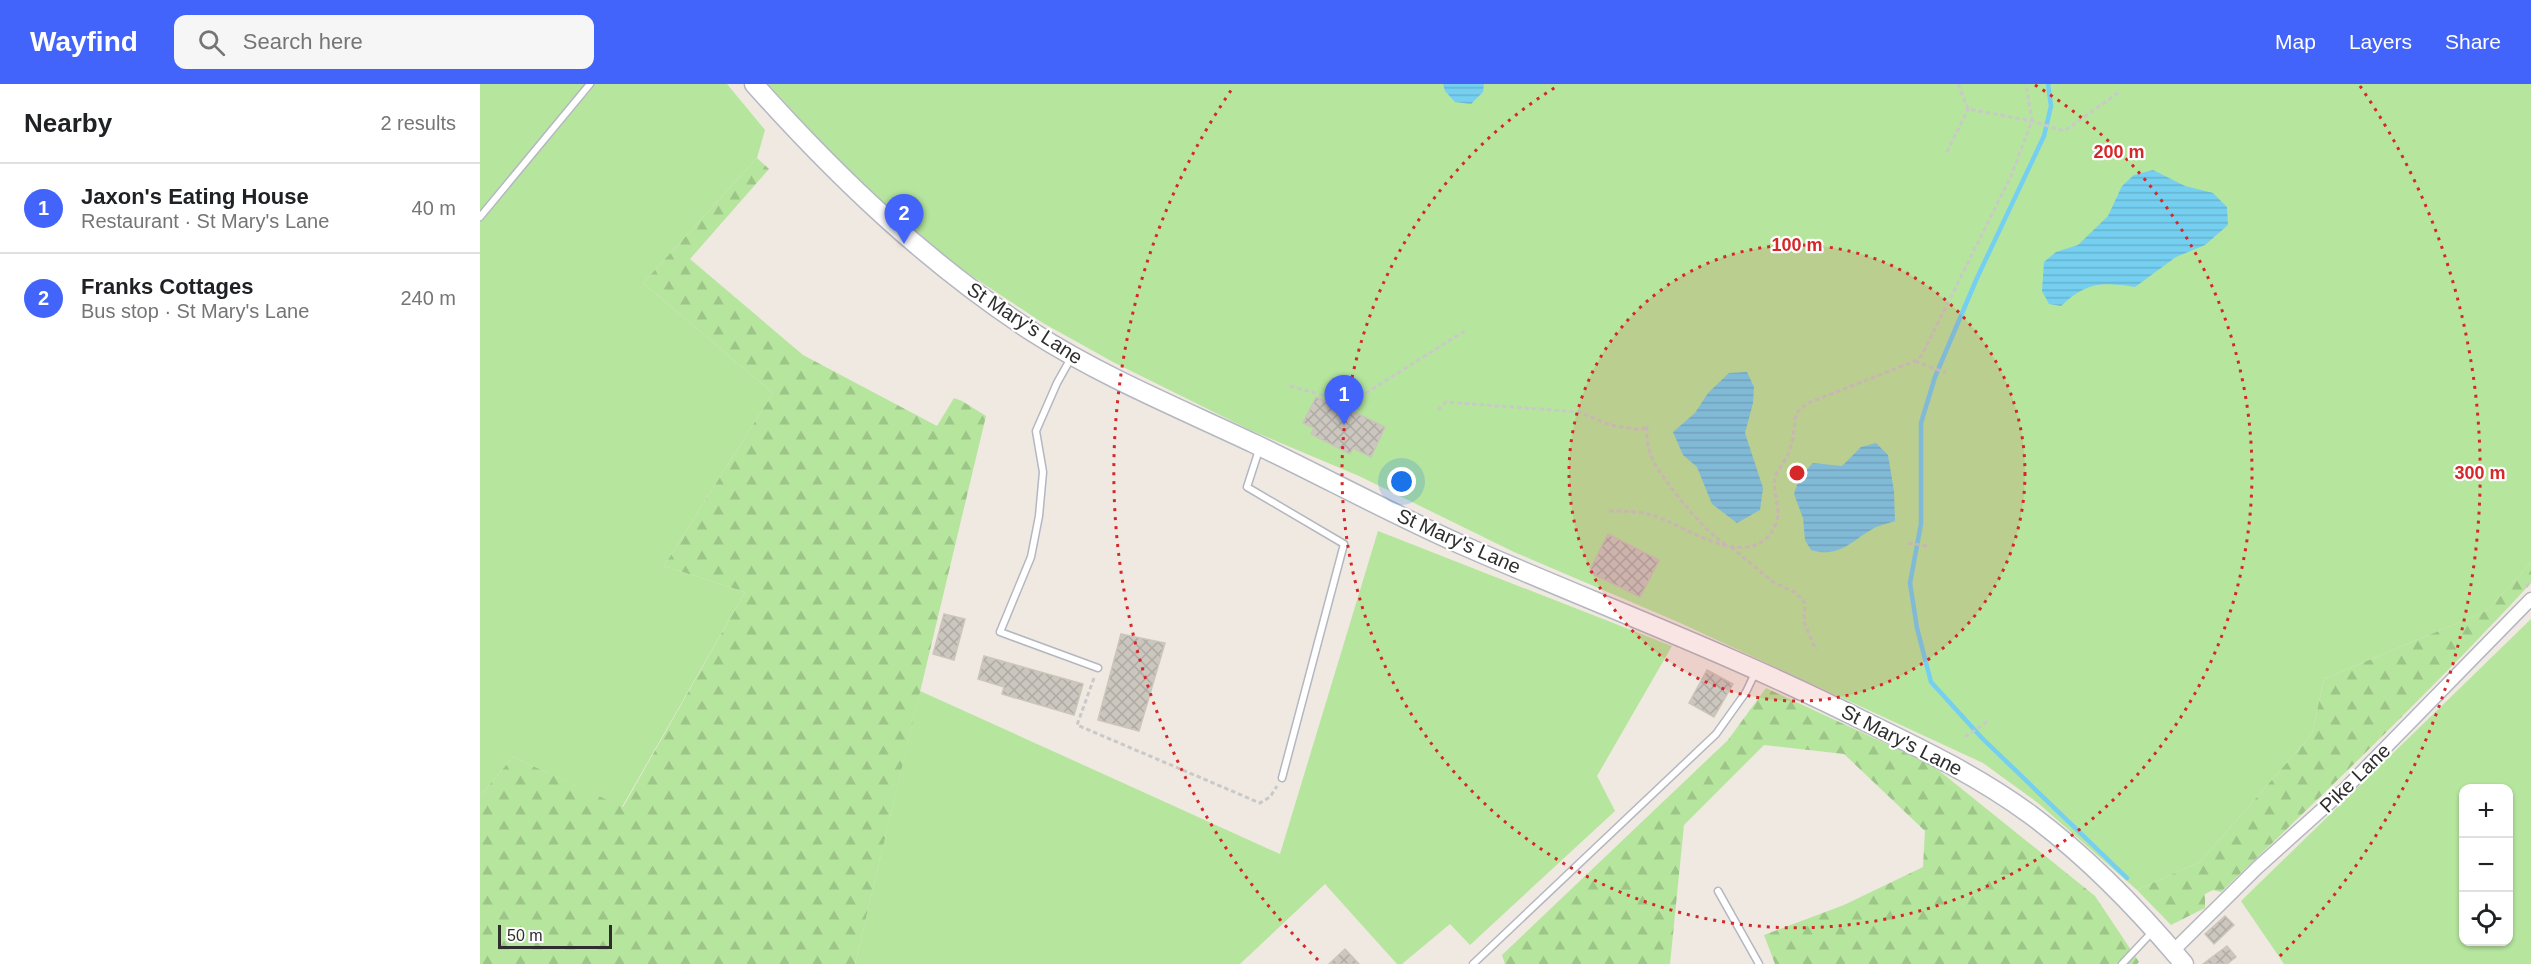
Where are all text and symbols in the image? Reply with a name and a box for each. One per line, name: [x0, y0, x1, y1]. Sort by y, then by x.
search box: [174, 15, 594, 69]
text: Wayfind: [30, 26, 138, 57]
icon: search: [195, 26, 228, 59]
text: Search here: [243, 29, 363, 54]
text: Map: [2275, 30, 2316, 53]
text: Layers: [2349, 30, 2412, 53]
text: Share: [2445, 30, 2501, 53]
text: Nearby: [24, 108, 112, 138]
text: 2 results: [380, 112, 456, 134]
text: 200 m: [2093, 142, 2145, 162]
text: Jaxon's Eating House: [81, 184, 309, 209]
pin: 2: [884, 194, 924, 244]
text: 1: [38, 197, 49, 219]
text: 40 m: [412, 197, 456, 219]
text: Restaurant · St Mary's Lane: [81, 210, 329, 232]
text: 100 m: [1771, 235, 1823, 255]
text: Franks Cottages: [81, 274, 253, 299]
street label: St Mary's Lane: [963, 278, 1087, 368]
text: 2: [38, 287, 49, 309]
text: 240 m: [400, 287, 456, 309]
text: Bus stop · St Mary's Lane: [81, 300, 309, 322]
pin: 1: [1324, 376, 1364, 425]
centre of rings: [1787, 463, 1807, 483]
text: 300 m: [2454, 463, 2506, 483]
your location: [1387, 467, 1416, 496]
street label: St Mary's Lane: [1394, 504, 1524, 578]
street label: St Mary's Lane: [1838, 700, 1966, 780]
street label: Pike Lane: [2315, 739, 2395, 817]
map controls: [2459, 784, 2513, 946]
button: +: [2459, 784, 2513, 838]
button: −: [2459, 838, 2513, 892]
button: locate: [2459, 892, 2513, 946]
scale bar: [498, 922, 612, 950]
text: 50 m: [507, 927, 543, 944]

